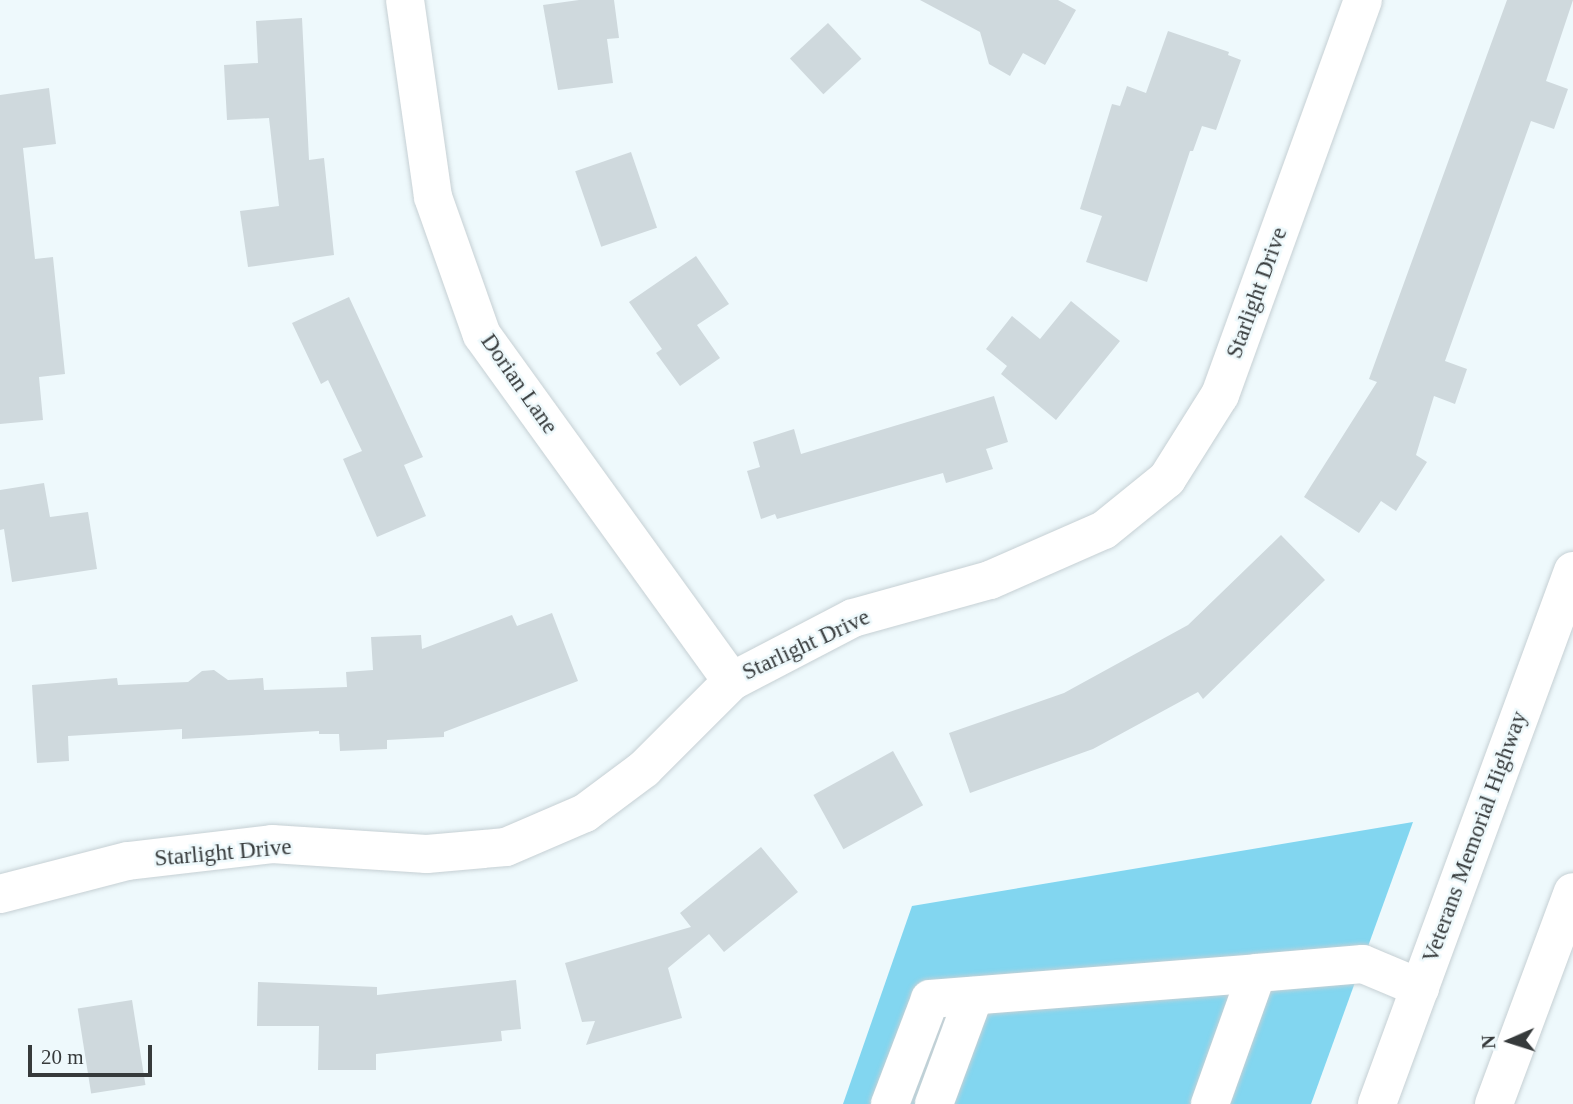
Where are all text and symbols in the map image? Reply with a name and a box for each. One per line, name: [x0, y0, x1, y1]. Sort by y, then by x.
street label: Starlight Drive: [1221, 224, 1293, 362]
street label: Dorian Lane: [475, 329, 563, 439]
street label: Starlight Drive: [738, 603, 874, 687]
street label: Veterans Memorial Highway: [1417, 707, 1533, 967]
street label: Starlight Drive: [153, 833, 293, 873]
north arrow: [1475, 1006, 1545, 1076]
scale bar: [32, 1030, 156, 1074]
text: N: [1478, 1035, 1499, 1050]
text: 20 m: [41, 1045, 84, 1069]

